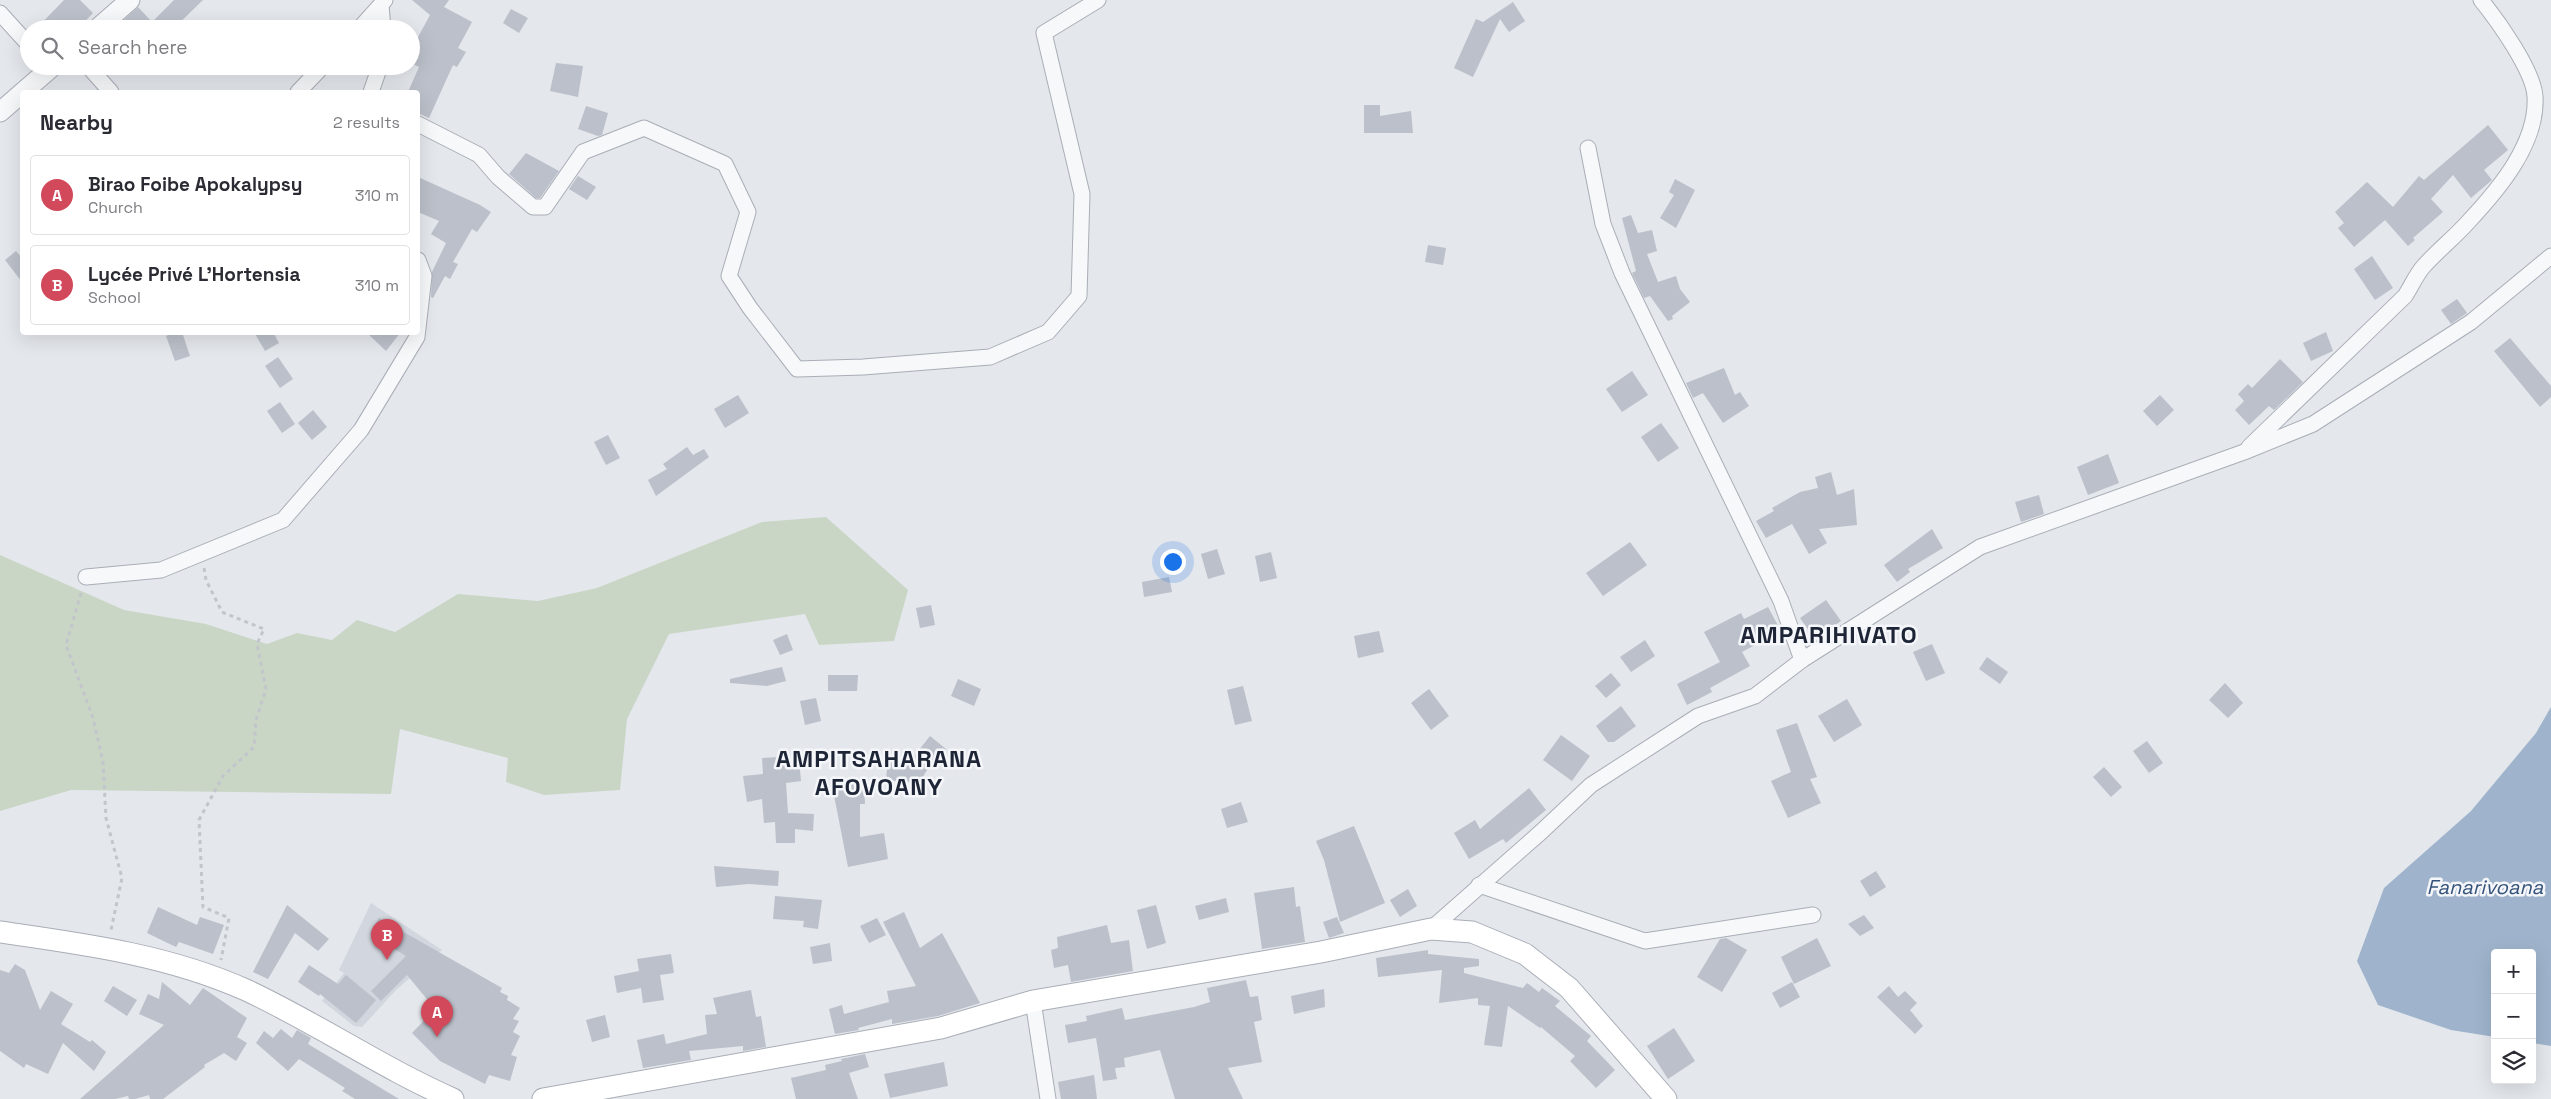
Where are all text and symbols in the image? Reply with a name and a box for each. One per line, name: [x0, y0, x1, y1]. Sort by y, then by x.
search box: [20, 20, 420, 75]
icon: search: [38, 34, 66, 62]
text: Search here: [78, 35, 188, 60]
text: Nearby: [40, 109, 113, 136]
text: 2 results: [333, 112, 400, 133]
text: Birao Foibe Apokalypsy: [88, 172, 303, 197]
text: A: [52, 185, 62, 206]
text: 310 m: [355, 185, 399, 206]
text: Church: [88, 197, 143, 218]
text: Lycée Privé L'Hortensia: [88, 262, 300, 287]
text: B: [52, 275, 62, 296]
text: 310 m: [355, 275, 399, 296]
text: School: [88, 287, 141, 308]
your location: [1160, 549, 1186, 575]
district label: AMPARIHIVATO: [1740, 619, 1918, 650]
district label: AMPITSAHARANA AFOVOANY: [776, 743, 982, 802]
water label: Fanarivoana: [2427, 874, 2544, 900]
pin: B: [371, 919, 403, 960]
map controls: [2491, 949, 2536, 1084]
button: +: [2491, 949, 2536, 994]
button: −: [2491, 994, 2536, 1039]
pin: A: [421, 996, 453, 1037]
button: layers: [2491, 1039, 2536, 1084]

